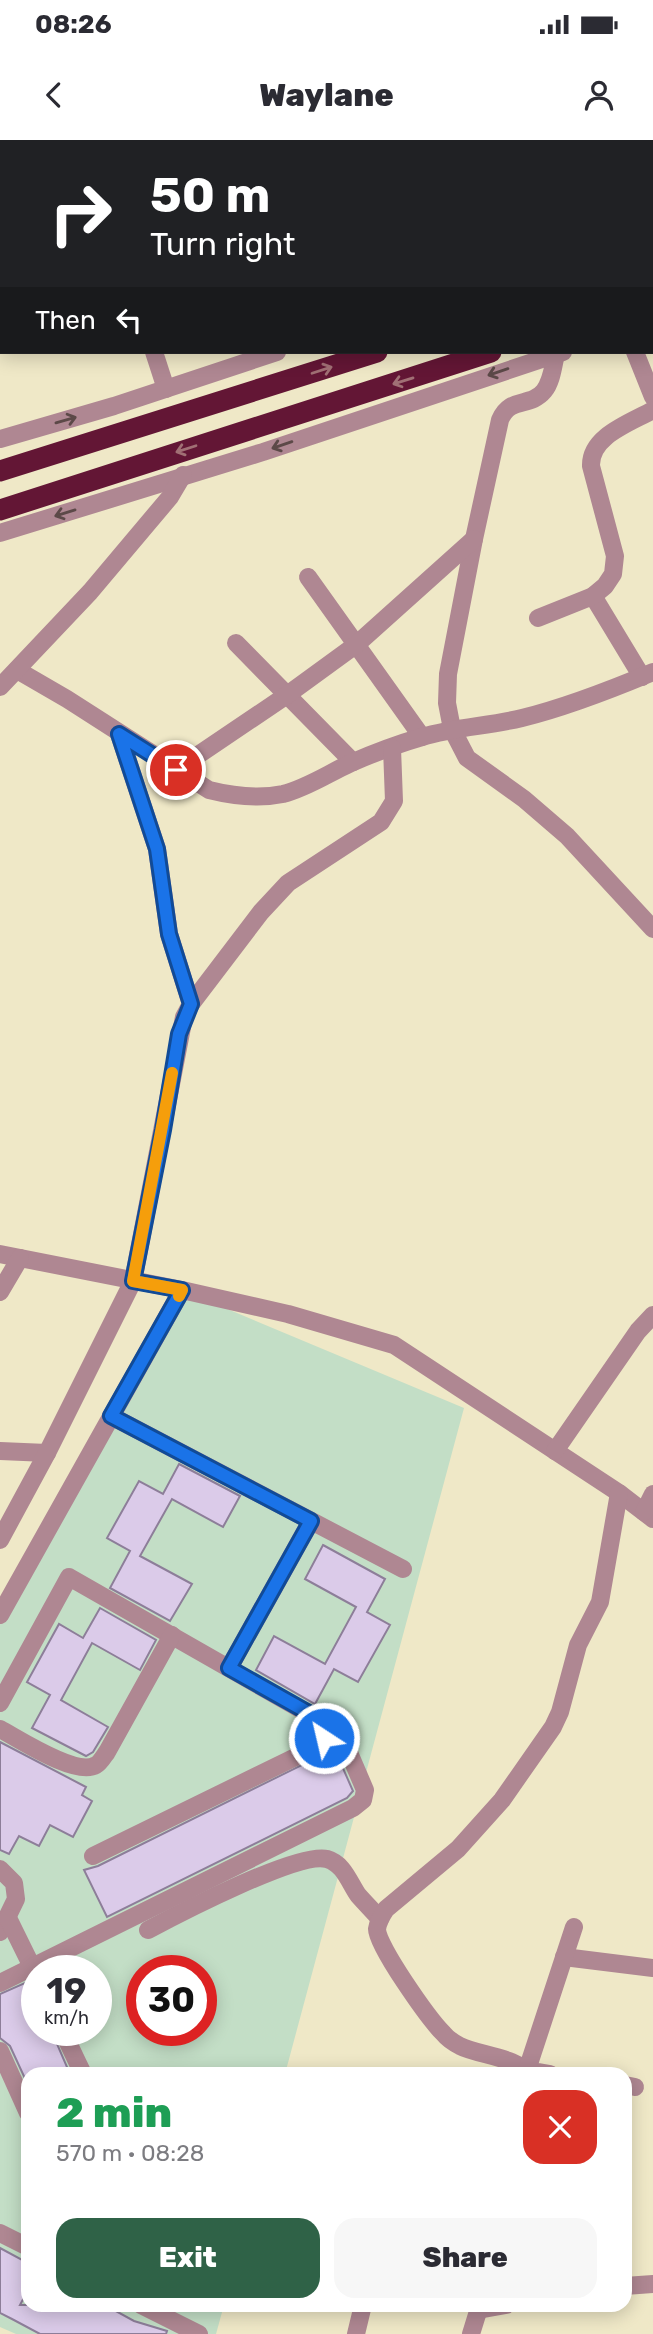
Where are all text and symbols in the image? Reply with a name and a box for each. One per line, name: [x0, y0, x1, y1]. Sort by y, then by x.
text: 08:26: [35, 9, 112, 40]
icon: back: [35, 76, 73, 114]
text: Waylane: [259, 76, 394, 114]
icon: person: [580, 76, 618, 114]
text: 50 m: [150, 166, 270, 224]
icon: right: [35, 168, 126, 259]
text: Turn right: [150, 225, 295, 263]
icon: left: [110, 301, 148, 339]
text: Then: [35, 305, 96, 336]
one-way arrow: [311, 363, 333, 375]
one-way arrow: [487, 367, 509, 379]
one-way arrow: [393, 376, 415, 389]
one-way arrow: [54, 412, 76, 425]
one-way arrow: [272, 440, 294, 452]
one-way arrow: [175, 443, 197, 456]
one-way arrow: [54, 507, 76, 520]
pin: [146, 740, 206, 800]
icon: arrive: [157, 751, 195, 789]
position arrow: [287, 1701, 361, 1775]
speed limit sign: 30: [126, 1955, 217, 2046]
text: 19: [47, 1970, 86, 2012]
text: km/h: [44, 2007, 89, 2029]
text: 2 min: [56, 2088, 172, 2138]
button: close: [523, 2090, 597, 2164]
text: 570 m · 08:28: [56, 2139, 204, 2167]
button: Exit: [56, 2218, 320, 2298]
button: Share: [334, 2218, 597, 2298]

